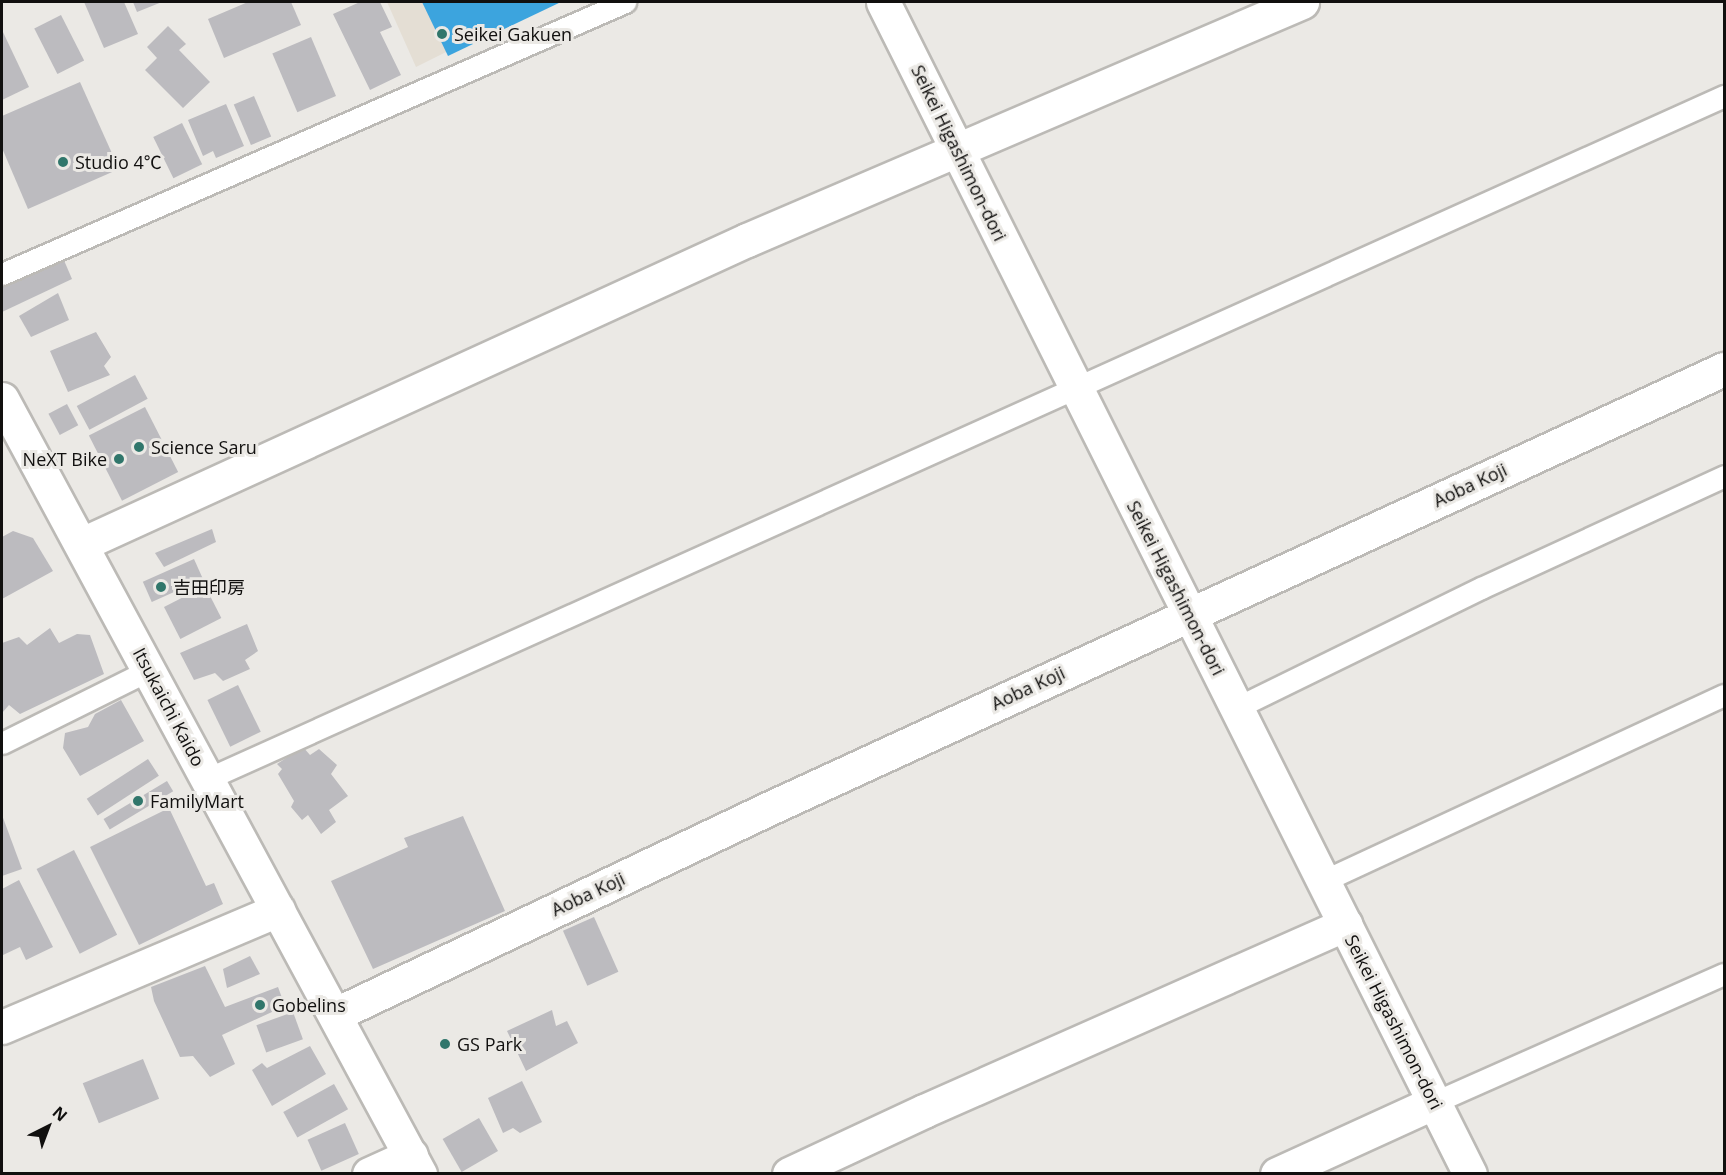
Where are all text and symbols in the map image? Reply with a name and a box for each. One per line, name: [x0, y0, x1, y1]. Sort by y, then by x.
place label: Seikei Gakuen: [454, 23, 572, 45]
marker: Seikei Gakuen: [435, 27, 449, 41]
street label: Seikei Higashimon-dori: [907, 61, 1011, 245]
place label: Studio 4℃: [75, 151, 162, 173]
marker: Studio 4℃: [56, 155, 70, 169]
place label: Science Saru: [151, 436, 257, 458]
marker: Science Saru: [132, 440, 146, 454]
place label: NeXT Bike: [23, 448, 107, 470]
marker: NeXT Bike: [112, 452, 126, 466]
street label: Aoba Koji: [1430, 459, 1510, 511]
street label: Seikei Higashimon-dori: [1123, 497, 1229, 679]
place label: 吉田印房: [173, 576, 245, 598]
marker: 吉田印房: [154, 580, 168, 594]
street label: Itsukaichi Kaido: [129, 644, 209, 770]
street label: Aoba Koji: [988, 662, 1068, 714]
place label: FamilyMart: [150, 790, 244, 812]
marker: FamilyMart: [131, 794, 145, 808]
street label: Aoba Koji: [548, 868, 628, 920]
street label: Seikei Higashimon-dori: [1341, 931, 1447, 1113]
place label: Gobelins: [272, 994, 346, 1016]
marker: Gobelins: [253, 998, 267, 1012]
place label: GS Park: [457, 1033, 522, 1055]
marker: GS Park: [438, 1037, 452, 1051]
north arrow: [18, 1097, 78, 1157]
text: N: [48, 1101, 72, 1126]

